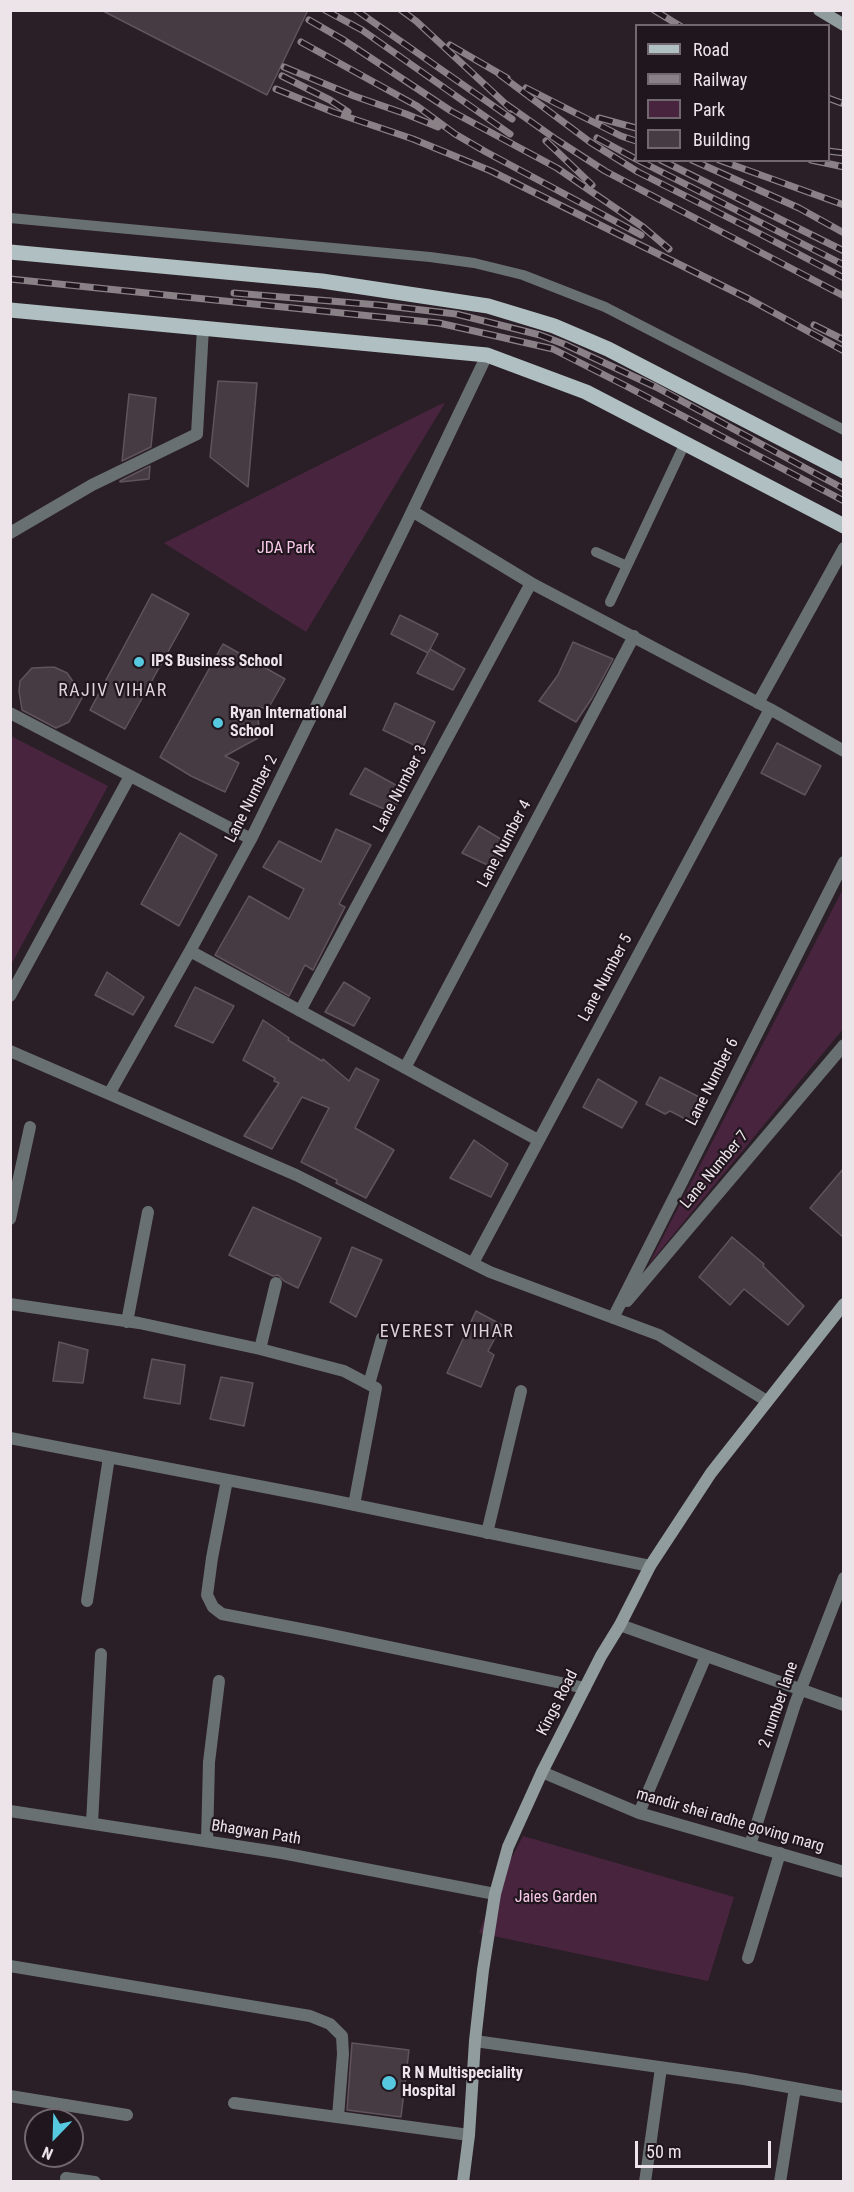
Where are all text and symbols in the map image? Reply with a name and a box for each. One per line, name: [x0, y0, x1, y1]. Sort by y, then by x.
legend: [635, 24, 830, 162]
text: Road: [693, 39, 729, 60]
text: Railway: [693, 69, 747, 90]
text: Park: [693, 99, 725, 120]
text: Building: [693, 129, 750, 150]
park label: JDA Park: [257, 539, 315, 559]
place label: IPS Business School: [151, 652, 282, 672]
marker: IPS Business School: [132, 655, 146, 669]
district label: RAJIV VIHAR: [58, 680, 168, 702]
place label: Ryan International School: [230, 704, 347, 742]
marker: Ryan International School: [211, 716, 225, 730]
street label: Lane Number 3: [370, 742, 432, 836]
street label: Lane Number 2: [222, 752, 282, 846]
street label: Lane Number 4: [474, 797, 536, 891]
street label: Lane Number 5: [575, 931, 637, 1025]
street label: Lane Number 6: [683, 1035, 743, 1129]
street label: Lane Number 7: [677, 1127, 753, 1213]
district label: EVEREST VIHAR: [380, 1321, 514, 1343]
street label: 2 number lane: [755, 1660, 803, 1750]
street label: Kings Road: [533, 1667, 583, 1739]
street label: mandir shei radhe goving marg: [634, 1785, 826, 1857]
street label: Bhagwan Path: [210, 1816, 302, 1850]
park label: Jaies Garden: [515, 1888, 597, 1908]
place label: R N Multispeciality Hospital: [402, 2064, 523, 2102]
marker: R N Multispeciality Hospital: [380, 2074, 398, 2092]
north arrow: [24, 2108, 84, 2168]
scale bar: [638, 2129, 774, 2167]
text: 50 m: [646, 2141, 681, 2162]
text: N: [39, 2143, 56, 2164]

